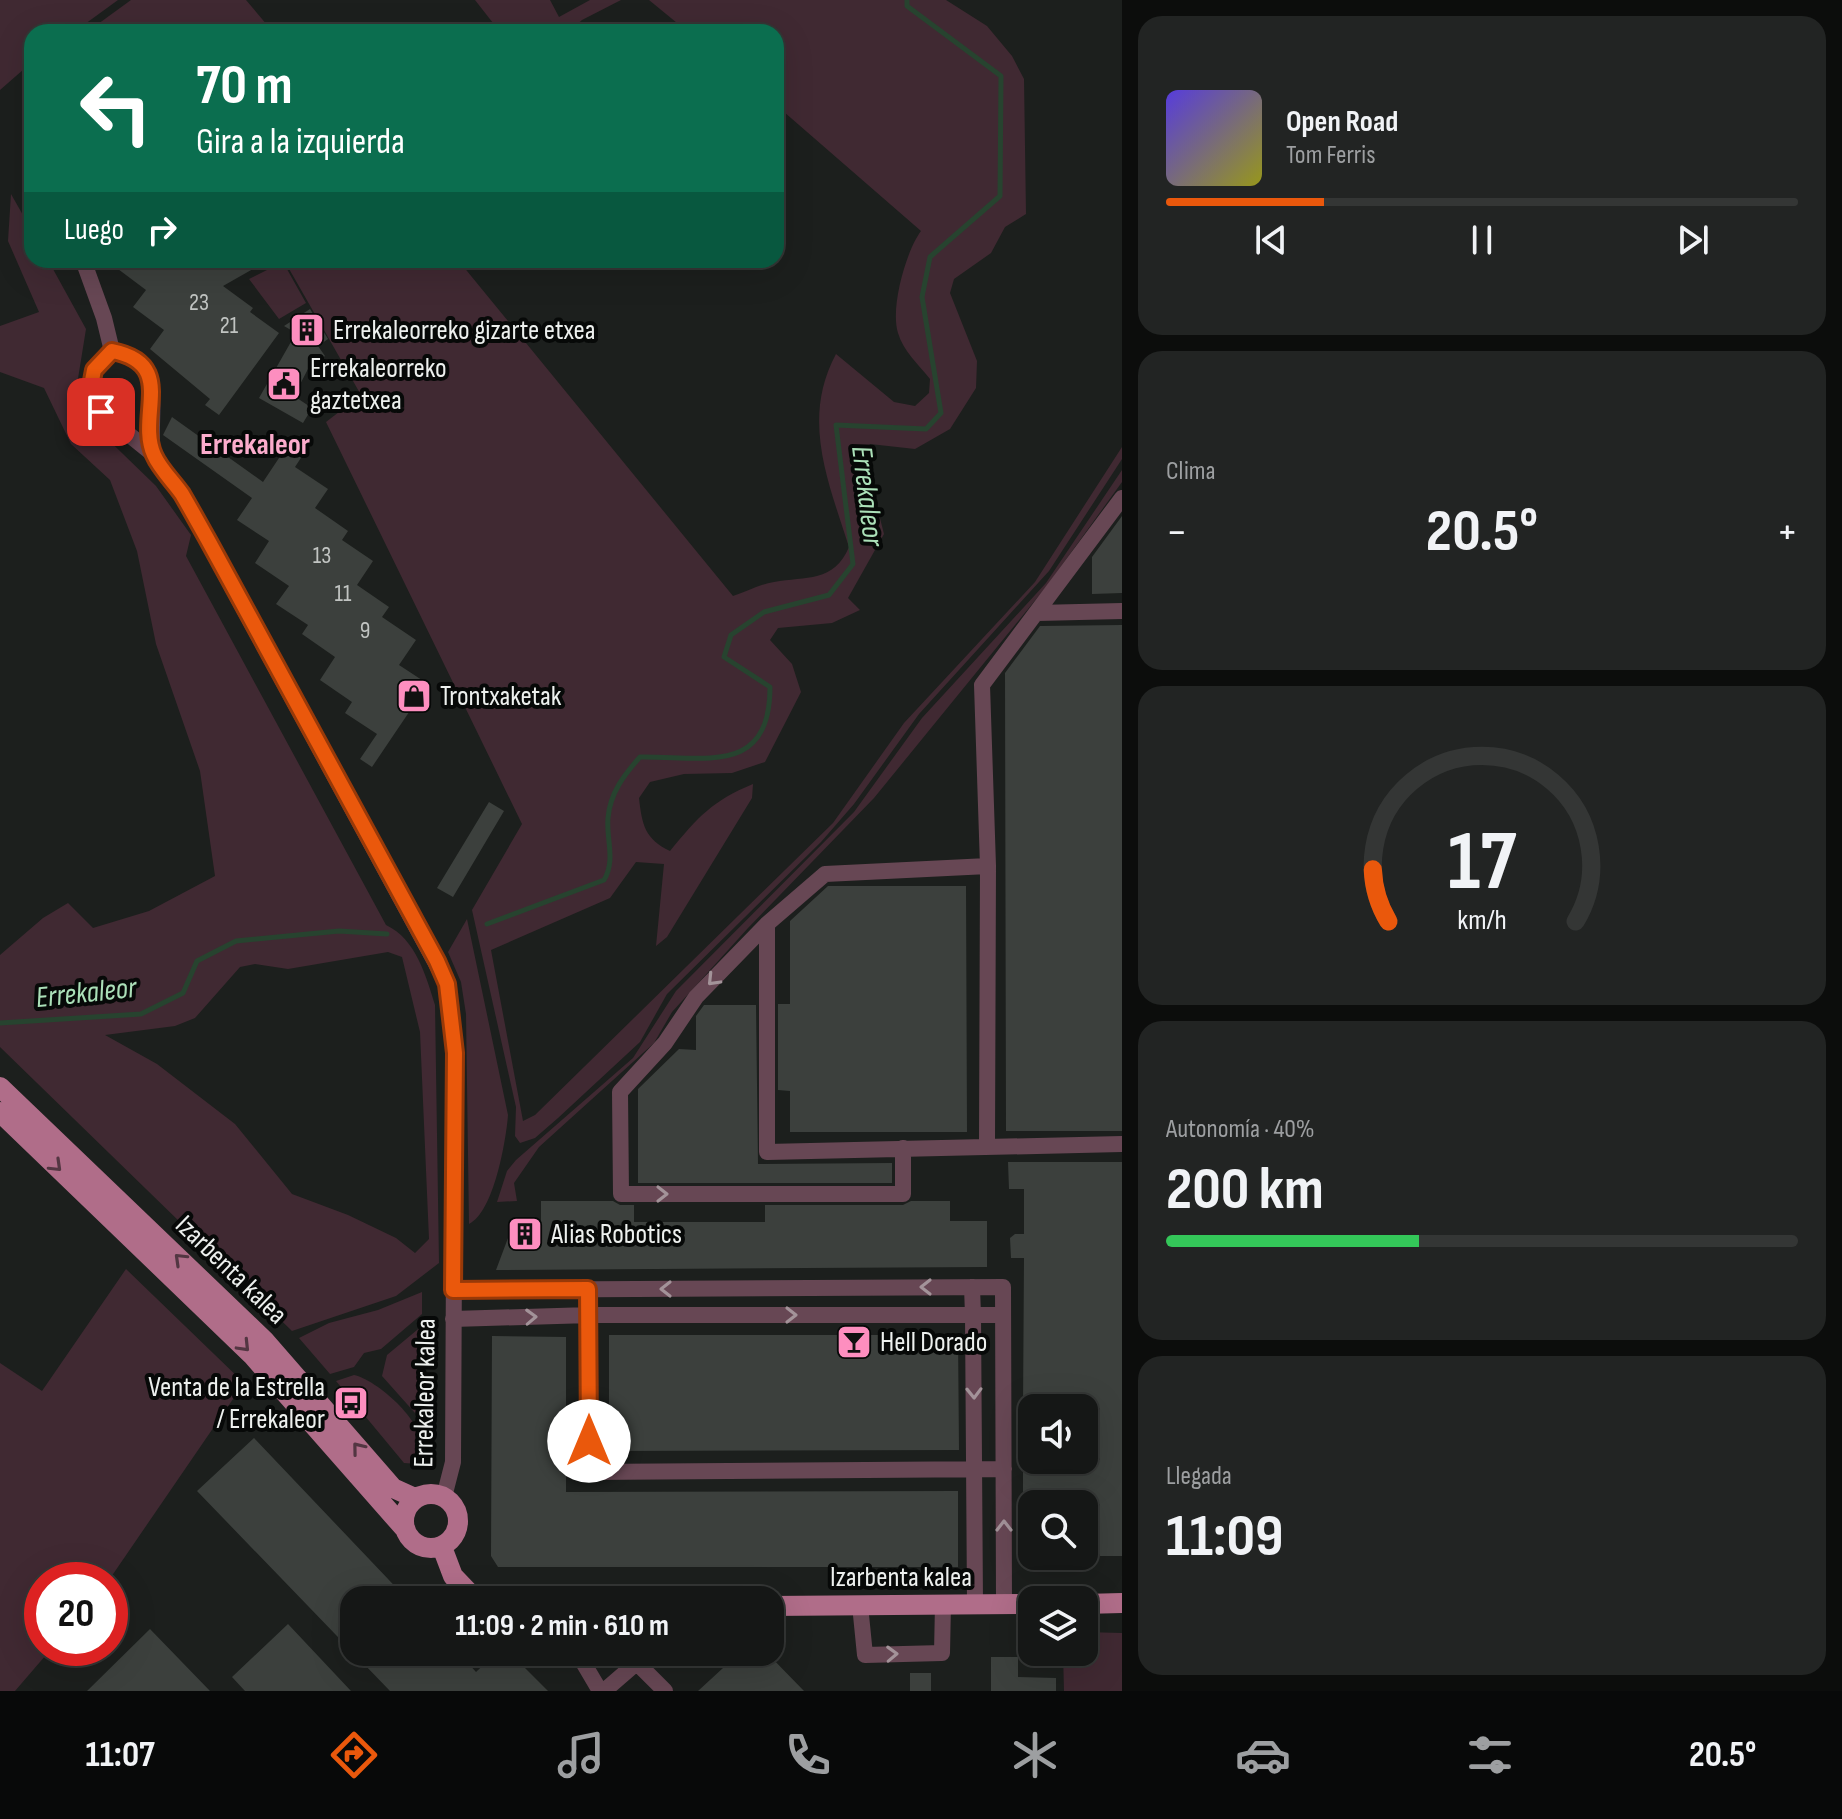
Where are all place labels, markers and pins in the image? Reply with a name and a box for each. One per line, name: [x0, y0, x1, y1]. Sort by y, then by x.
building icon: Errekaleorreko gizarte etxea: [288, 311, 326, 349]
place label: Errekaleorreko gizarte etxea: [333, 314, 596, 347]
place label: Errekaleorreko gaztetxea: [310, 352, 447, 417]
public building icon: Errekaleorreko gaztetxea: [265, 365, 303, 403]
pin: [67, 378, 135, 446]
shop icon: Trontxaketak: [395, 677, 433, 715]
place label: Trontxaketak: [440, 680, 562, 713]
building icon: Alias Robotics: [506, 1215, 544, 1253]
place label: Alias Robotics: [550, 1218, 682, 1251]
bar icon: Hell Dorado: [835, 1323, 873, 1361]
place label: Hell Dorado: [880, 1326, 987, 1359]
place label: Venta de la Estrella / Errekaleor: [148, 1371, 325, 1436]
bus stop icon: Venta de la Estrella / Errekaleor: [332, 1384, 370, 1422]

